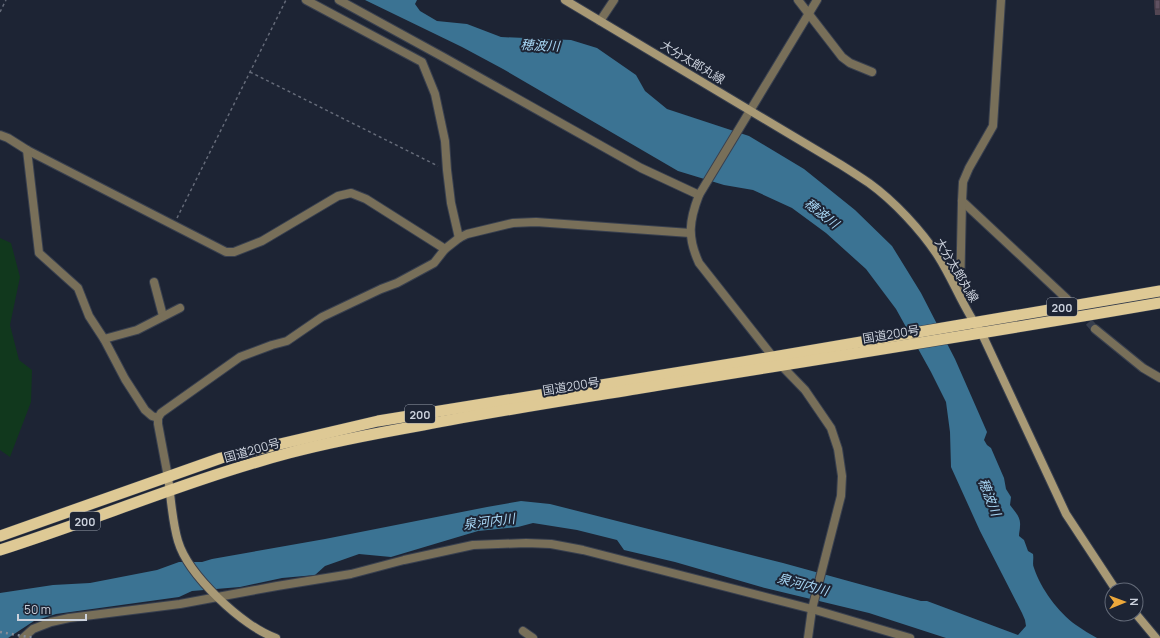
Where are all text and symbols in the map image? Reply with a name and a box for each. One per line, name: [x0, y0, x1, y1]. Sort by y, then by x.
water label: 穂波川: [520, 35, 562, 55]
street label: 大分太郎丸線: [658, 36, 728, 88]
water label: 穂波川: [801, 194, 844, 233]
street label: 大分太郎丸線: [931, 235, 983, 305]
road number: 200: [1047, 298, 1077, 316]
street label: 国道200号: [861, 321, 921, 347]
street label: 国道200号: [541, 373, 601, 399]
road number: 200: [405, 405, 435, 423]
street label: 国道200号: [222, 434, 282, 466]
water label: 穂波川: [975, 476, 1006, 520]
water label: 泉河内川: [462, 509, 518, 533]
road number: 200: [70, 512, 100, 530]
water label: 泉河内川: [776, 569, 832, 600]
north arrow: [1104, 582, 1144, 622]
scale bar: [18, 596, 86, 622]
text: N: [1127, 598, 1142, 606]
text: 50 m: [24, 601, 51, 618]

